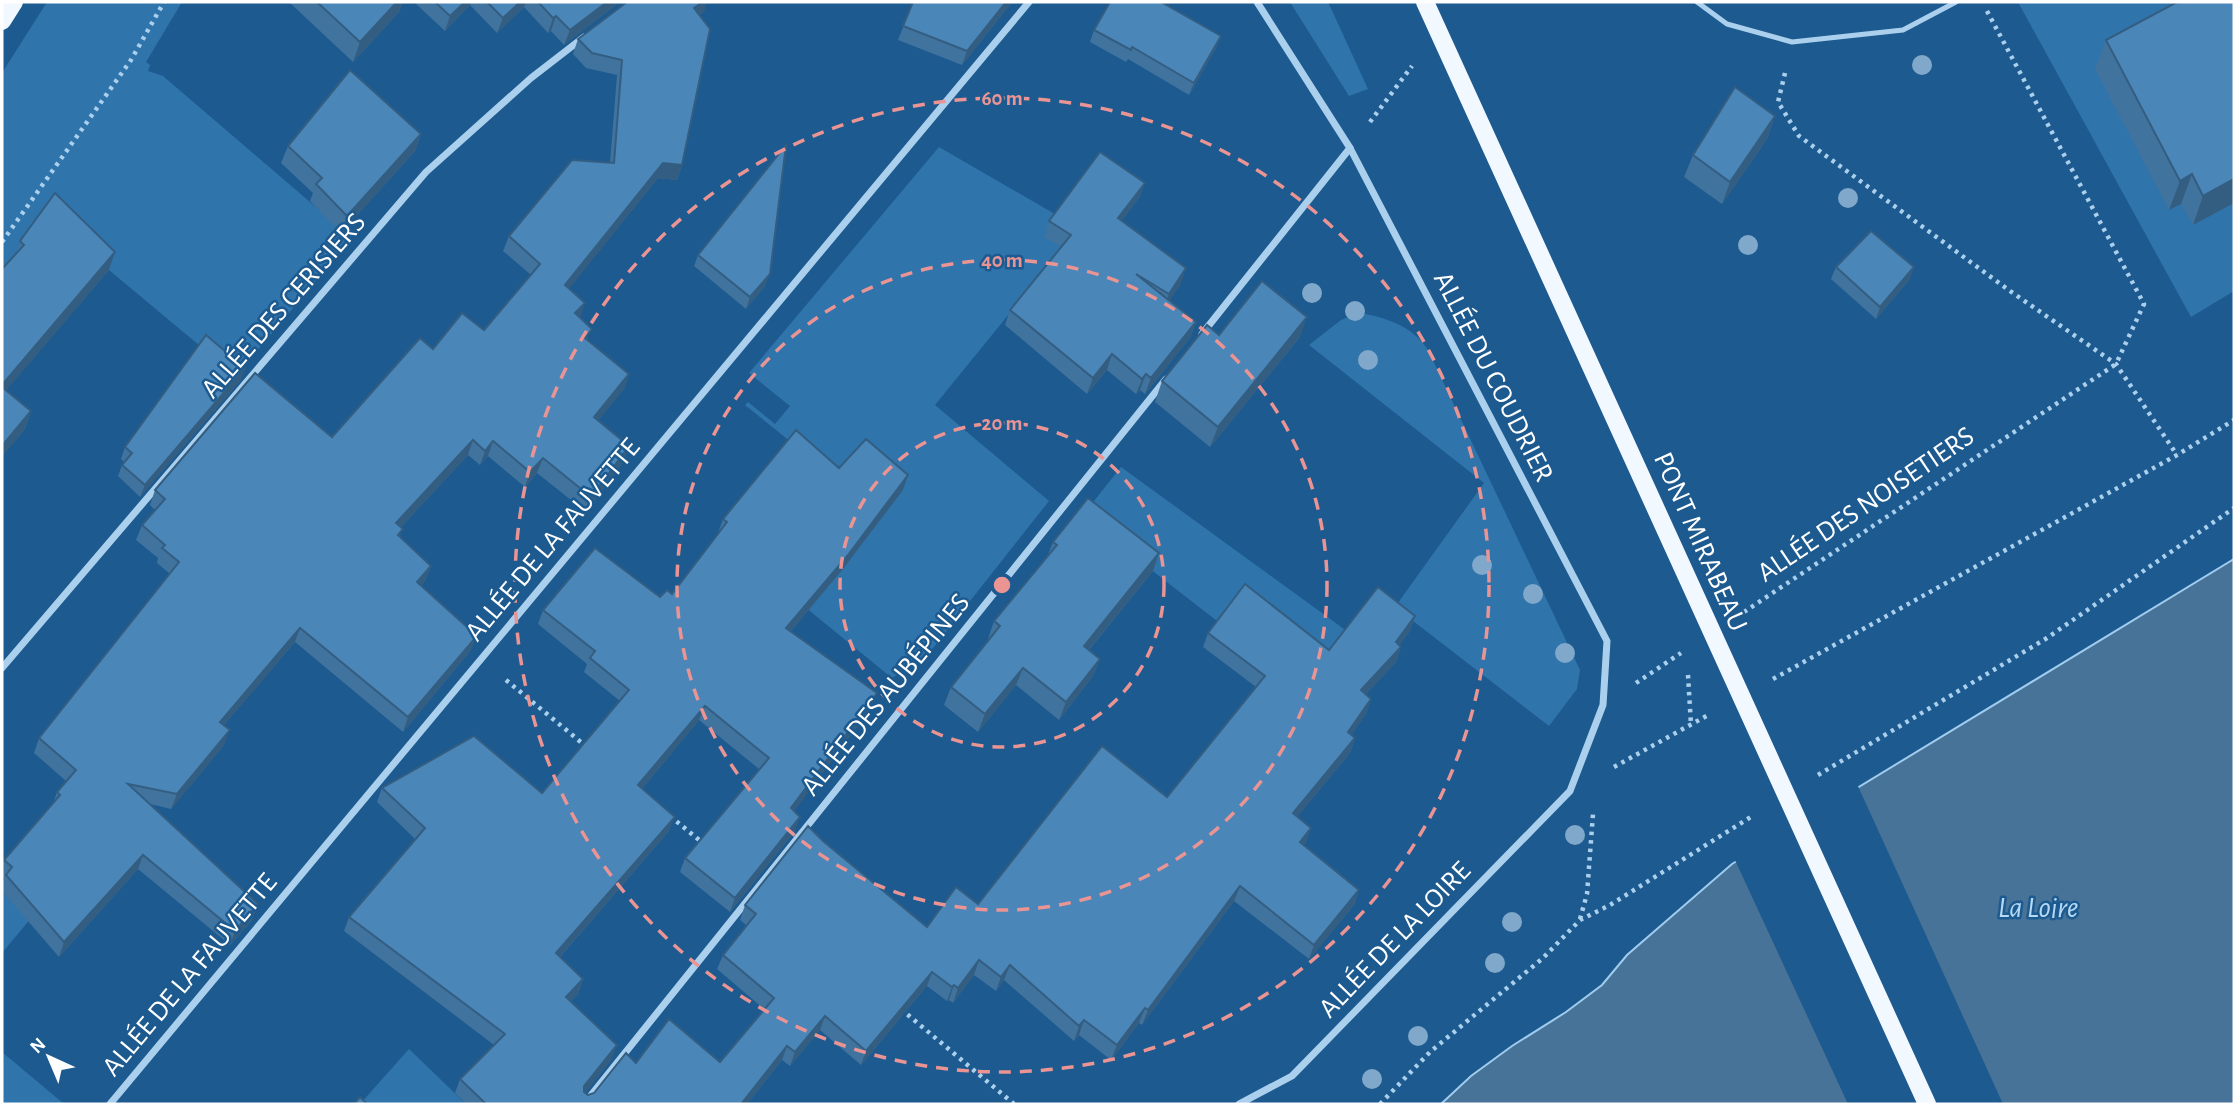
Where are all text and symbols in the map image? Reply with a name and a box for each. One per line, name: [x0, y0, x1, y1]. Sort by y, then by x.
text: 60 m: [981, 88, 1023, 109]
street label: ALLÉE DES CERISIERS: [194, 206, 372, 404]
text: 40 m: [981, 250, 1023, 271]
street label: ALLÉE DU COUDRIER: [1428, 266, 1561, 486]
text: 20 m: [982, 413, 1022, 434]
street label: ALLÉE DES NOISETIERS: [1751, 420, 1979, 588]
street label: ALLÉE DE LA FAUVETTE: [458, 432, 646, 647]
street label: PONT MIRABEAU: [1648, 448, 1752, 636]
centre of rings: [990, 573, 1014, 597]
street label: ALLÉE DES AUBÉPINES: [794, 587, 976, 801]
street label: ALLÉE DE LA LOIRE: [1312, 855, 1476, 1023]
street label: ALLÉE DE LA FAUVETTE: [95, 867, 283, 1082]
water label: La Loire: [1998, 893, 2078, 923]
north arrow: [14, 1022, 84, 1092]
text: N: [27, 1034, 50, 1057]

